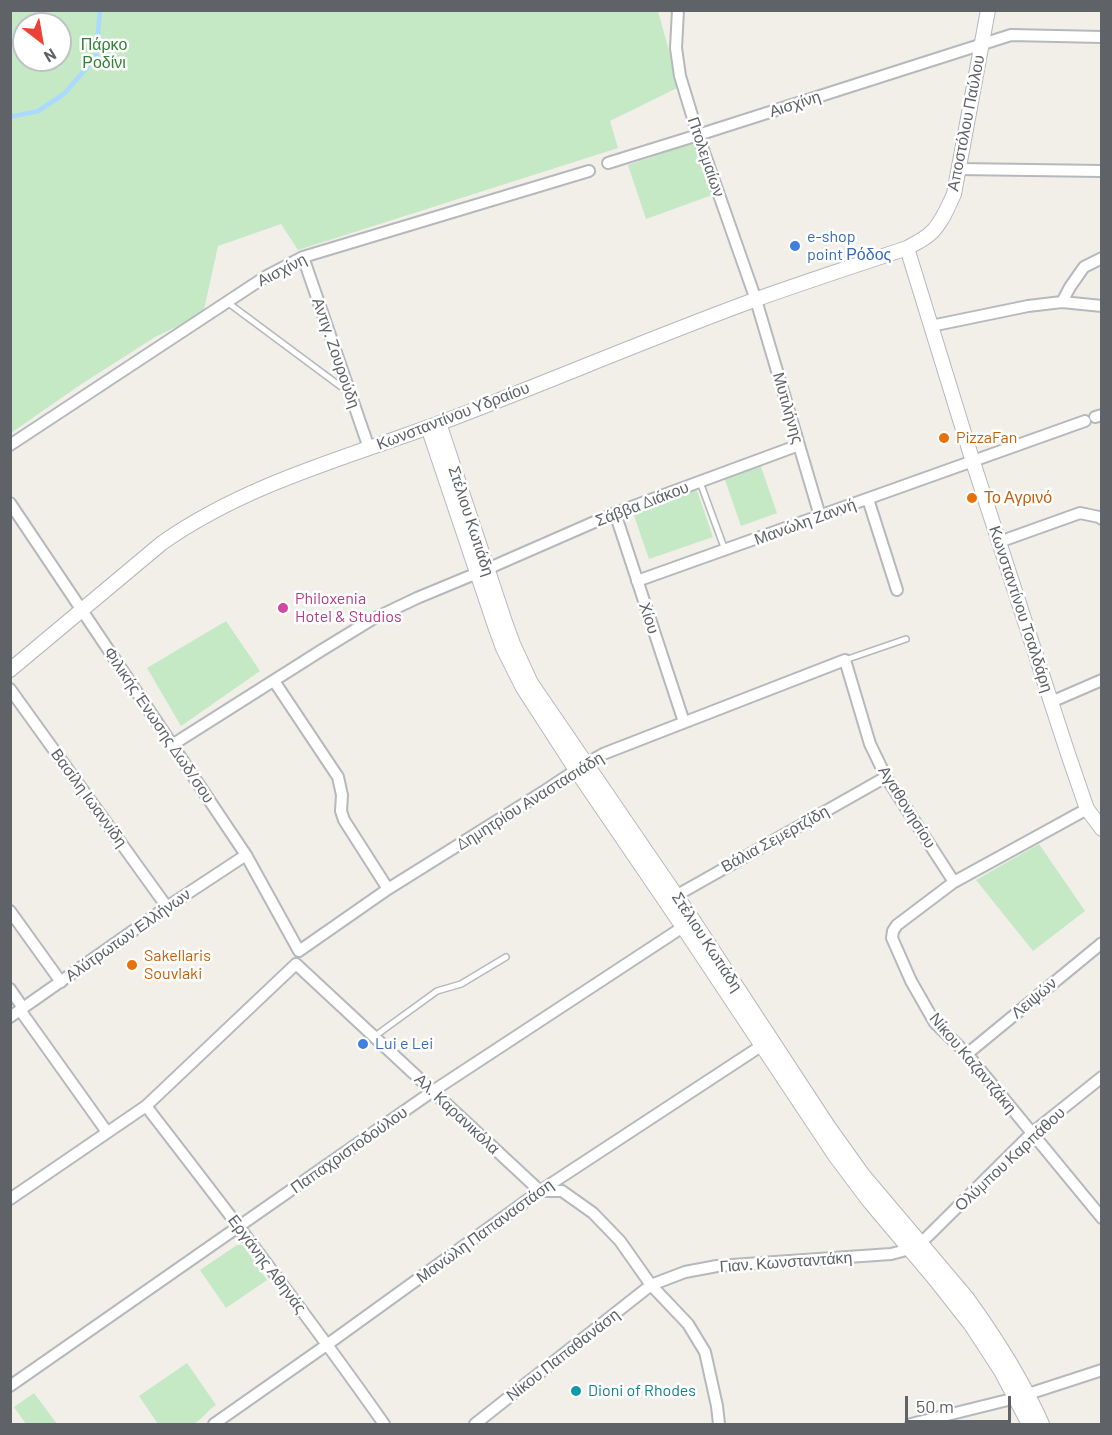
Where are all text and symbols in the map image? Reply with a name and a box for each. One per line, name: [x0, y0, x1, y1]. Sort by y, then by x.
north arrow: [12, 12, 72, 72]
park label: Πάρκο Ροδίνι: [81, 35, 127, 73]
text: N: [41, 45, 60, 67]
street label: Αποστόλου Παύλου: [943, 53, 989, 193]
street label: Αισχίνη: [767, 87, 823, 121]
street label: Πτολεμαίων: [683, 114, 729, 200]
place label: e-shop point Ρόδος: [807, 227, 891, 265]
marker: e-shop point Ρόδος: [788, 239, 802, 253]
street label: Αισχίνη: [254, 249, 310, 291]
street label: Αντιγ. Ζουρούδη: [308, 295, 364, 411]
street label: Μυτιλήνης: [769, 370, 807, 446]
street label: Κωνσταντίνου Υδραίου: [374, 378, 532, 454]
place label: PizzaFan: [956, 428, 1017, 448]
marker: PizzaFan: [937, 431, 951, 445]
street label: Στέλιου Κωτιάδη: [444, 464, 498, 578]
street label: Σάββα Διάκου: [593, 477, 691, 531]
place label: Το Αγρινό: [984, 488, 1052, 508]
marker: Το Αγρινό: [965, 491, 979, 505]
street label: Μανώλη Ζαννή: [752, 495, 858, 549]
street label: Κωνσταντίνου Τσαλδάρη: [985, 523, 1057, 695]
place label: Philoxenia Hotel & Studios: [295, 589, 402, 627]
street label: Χίου: [635, 600, 663, 636]
marker: Philoxenia Hotel & Studios: [276, 601, 290, 615]
street label: Φιλικής Ένωσης Δωδ/σου: [100, 643, 218, 807]
street label: Βασίλη Ιωαννίδη: [47, 745, 131, 851]
street label: Δημητρίου Αναστασιάδη: [453, 748, 607, 854]
street label: Αγαθονησίου: [874, 762, 940, 852]
street label: Βάλια Σεμερτζίδη: [718, 801, 832, 877]
street label: Αλύτρωτων Ελλήνων: [62, 885, 194, 985]
street label: Στέλιου Κωτιάδη: [668, 889, 746, 995]
place label: Sakellaris Souvlaki: [144, 946, 211, 984]
marker: Sakellaris Souvlaki: [125, 958, 139, 972]
street label: Λειψών: [1007, 974, 1061, 1022]
street label: Νίκου Καζαντζάκη: [925, 1009, 1021, 1117]
place label: Lui e Lei: [375, 1034, 433, 1054]
marker: Lui e Lei: [356, 1037, 370, 1051]
street label: Αλ. Καρανικόλα: [410, 1070, 504, 1158]
street label: Παπαχριστοδούλου: [287, 1102, 411, 1198]
street label: Ολύμπου Καρπάθου: [951, 1103, 1069, 1215]
street label: Μανώλη Παπαναστάση: [413, 1175, 557, 1287]
street label: Εργάνης Αθηνάς: [224, 1211, 310, 1317]
street label: Γιαν. Κωνσταντάκη: [719, 1248, 853, 1276]
street label: Νίκου Παπαθανάση: [503, 1305, 623, 1405]
place label: Dioni of Rhodes: [588, 1381, 696, 1401]
marker: Dioni of Rhodes: [569, 1384, 583, 1398]
scale bar: [908, 1384, 1014, 1422]
text: 50 m: [916, 1395, 954, 1417]

